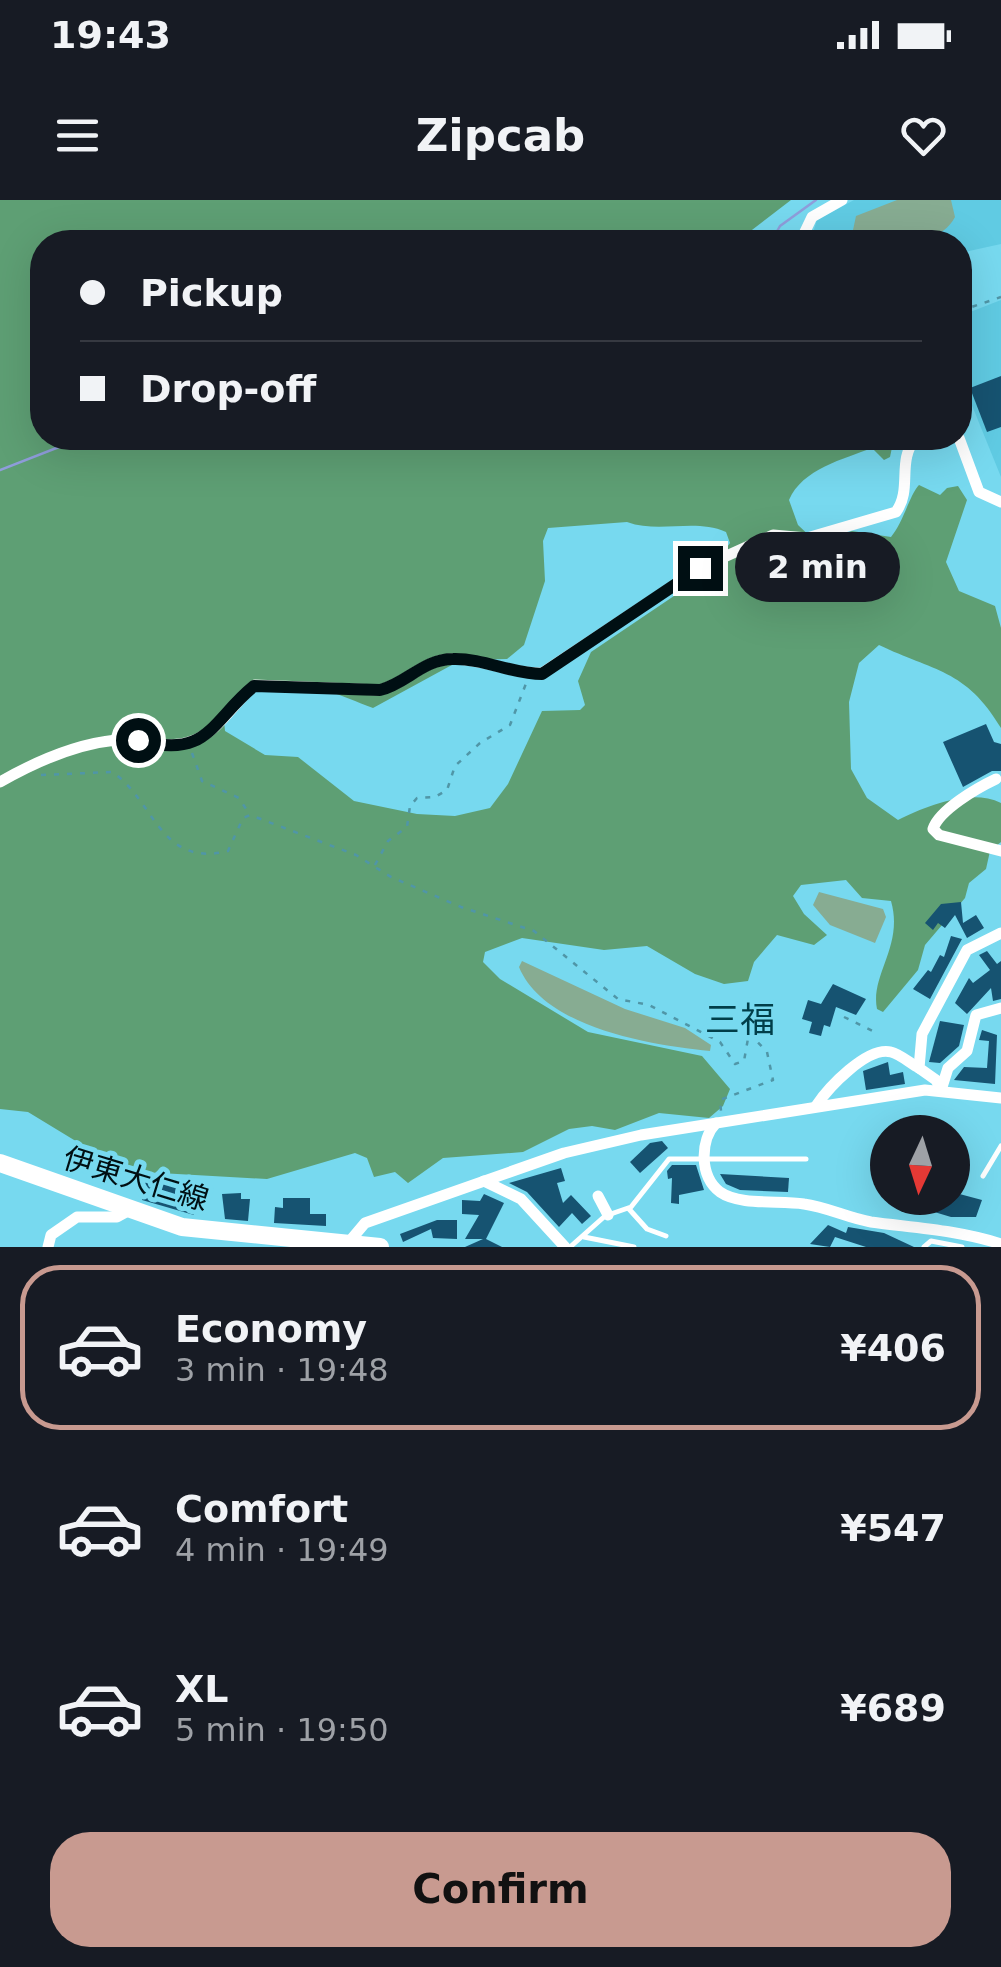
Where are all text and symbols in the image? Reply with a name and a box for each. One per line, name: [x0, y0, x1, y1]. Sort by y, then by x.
text: 19:43: [50, 13, 171, 57]
icon: menu: [50, 108, 105, 163]
icon: heart: [896, 108, 951, 163]
text: Zipcab: [416, 109, 585, 162]
text: Pickup: [140, 271, 283, 315]
text: Drop-off: [140, 367, 316, 411]
callout: 2 min: [735, 533, 900, 603]
route end: [678, 546, 723, 591]
text: 2 min: [767, 548, 868, 586]
route start: [116, 718, 161, 763]
district label: 三福: [705, 1000, 775, 1040]
north arrow: [870, 1115, 970, 1215]
map controls: [870, 1115, 970, 1215]
street label: 伊東大仁線: [59, 1140, 213, 1217]
icon: car: [55, 1303, 145, 1393]
text: Economy: [175, 1307, 367, 1351]
text: ¥406: [840, 1326, 946, 1370]
text: 3 min · 19:48: [175, 1351, 389, 1389]
icon: car: [55, 1483, 145, 1573]
text: Comfort: [175, 1487, 348, 1531]
text: ¥547: [840, 1506, 946, 1550]
text: 4 min · 19:49: [175, 1531, 389, 1569]
icon: car: [55, 1663, 145, 1753]
text: XL: [175, 1667, 229, 1711]
text: ¥689: [840, 1686, 946, 1730]
text: 5 min · 19:50: [175, 1711, 389, 1749]
button: Confirm: [50, 1832, 951, 1947]

